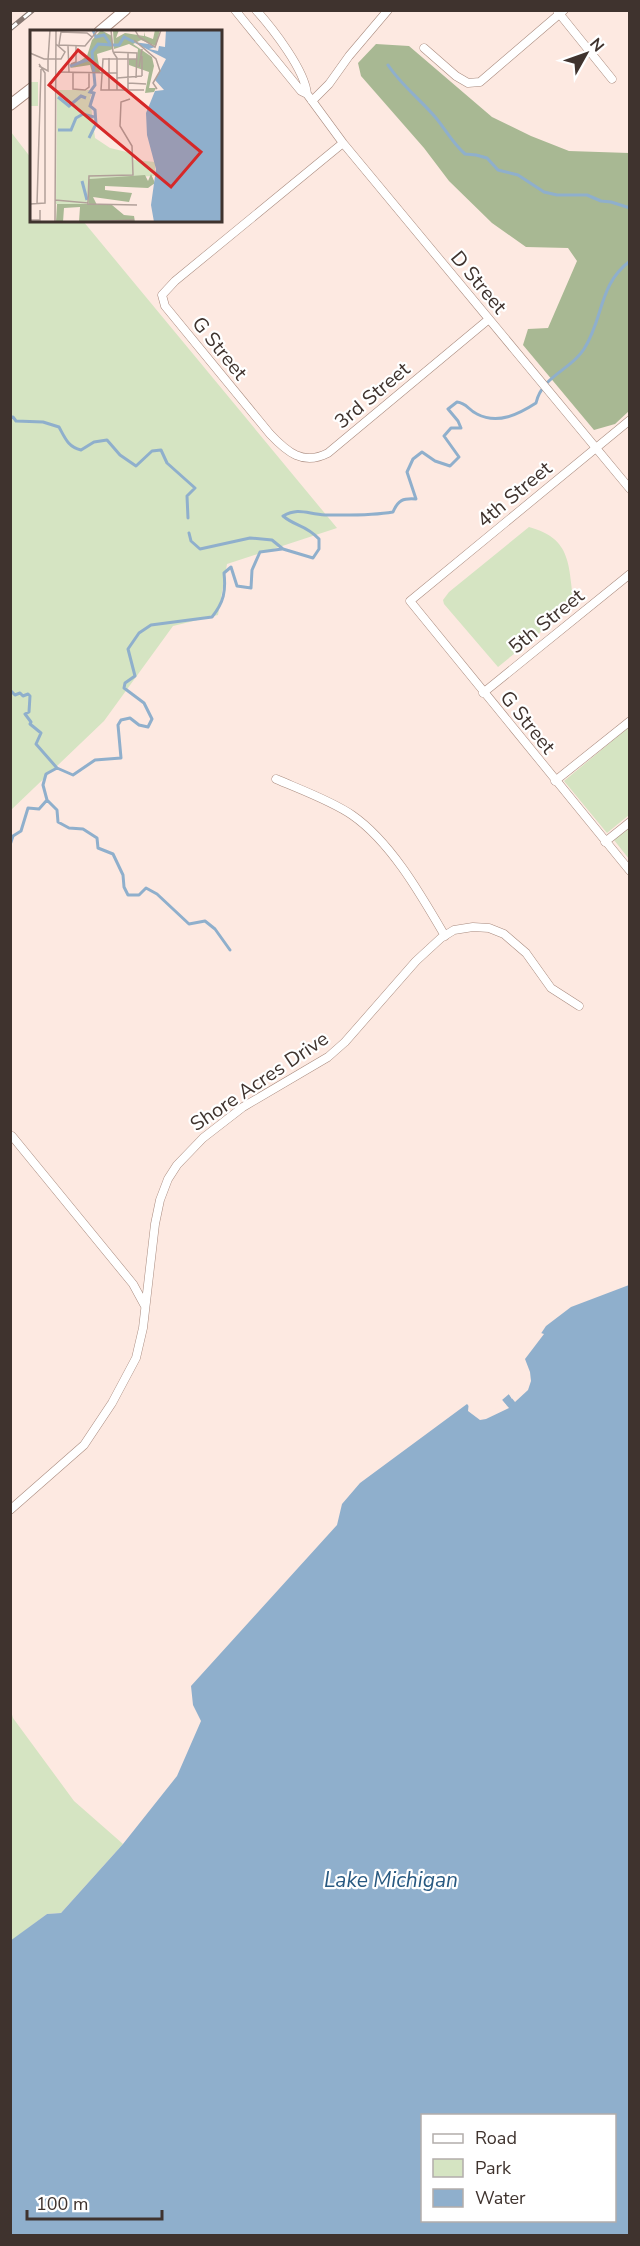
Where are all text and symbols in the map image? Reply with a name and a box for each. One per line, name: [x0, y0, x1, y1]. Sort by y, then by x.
north arrow: [556, 24, 616, 84]
inset map: [30, 30, 222, 222]
text: N: [584, 33, 609, 57]
street label: D Street: [444, 245, 514, 320]
street label: G Street: [186, 311, 254, 386]
street label: 3rd Street: [329, 355, 416, 435]
street label: 4th Street: [471, 454, 558, 534]
street label: 5th Street: [503, 582, 591, 660]
street label: G Street: [494, 685, 562, 760]
street label: Shore Acres Drive: [185, 1025, 334, 1138]
water label: Lake Michigan: [324, 1866, 458, 1894]
legend: [421, 2114, 616, 2222]
text: Road: [475, 2126, 517, 2150]
text: Park: [475, 2156, 512, 2180]
scale bar: [27, 2183, 162, 2221]
text: Water: [475, 2186, 526, 2210]
text: 100 m: [36, 2192, 88, 2216]

